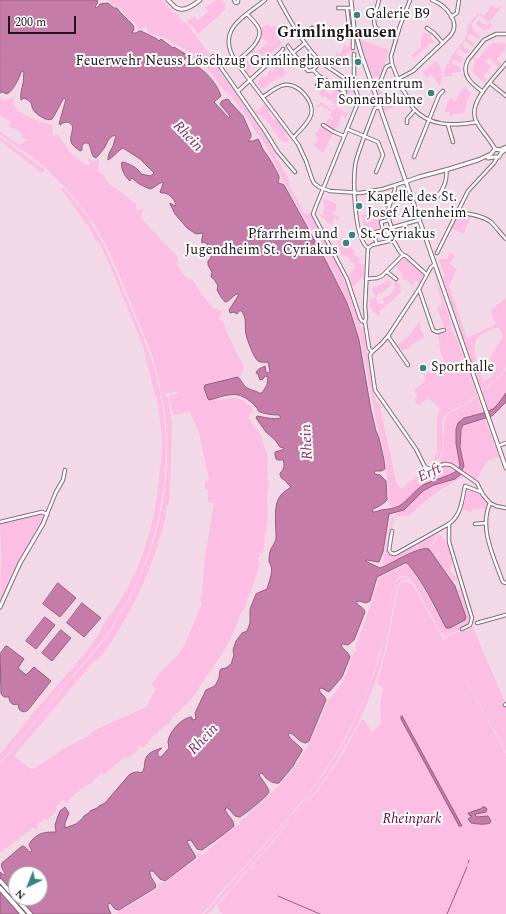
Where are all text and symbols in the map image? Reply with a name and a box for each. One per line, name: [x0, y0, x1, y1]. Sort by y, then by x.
place label: Galerie B9: [365, 7, 430, 23]
scale bar: [10, 8, 78, 34]
marker: Galerie B9: [352, 10, 362, 20]
text: 200 m: [15, 13, 46, 32]
district label: Grimlinghausen: [277, 24, 397, 44]
place label: Feuerwehr Neuss Löschzug Grimlinghausen: [76, 54, 350, 70]
marker: Feuerwehr Neuss Löschzug Grimlinghausen: [353, 57, 363, 67]
place label: Familienzentrum Sonnenblume: [316, 77, 423, 110]
marker: Familienzentrum Sonnenblume: [426, 88, 436, 98]
water label: Rhein: [168, 118, 206, 156]
place label: Kapelle des St. Josef Altenheim: [367, 190, 467, 222]
marker: Kapelle des St. Josef Altenheim: [354, 201, 364, 211]
place label: Pfarrheim und Jugendheim St. Cyriakus: [185, 227, 338, 260]
place label: St.-Cyriakus: [360, 227, 436, 243]
marker: St.-Cyriakus: [347, 230, 357, 240]
marker: Pfarrheim und Jugendheim St. Cyriakus: [341, 238, 351, 248]
place label: Sporthalle: [431, 360, 494, 376]
marker: Sporthalle: [418, 363, 428, 373]
water label: Rhein: [298, 424, 318, 460]
water label: Erft: [415, 461, 445, 487]
water label: Rhein: [185, 721, 223, 759]
park label: Rheinpark: [383, 812, 441, 828]
north arrow: [8, 866, 48, 906]
text: N: [11, 885, 29, 904]

